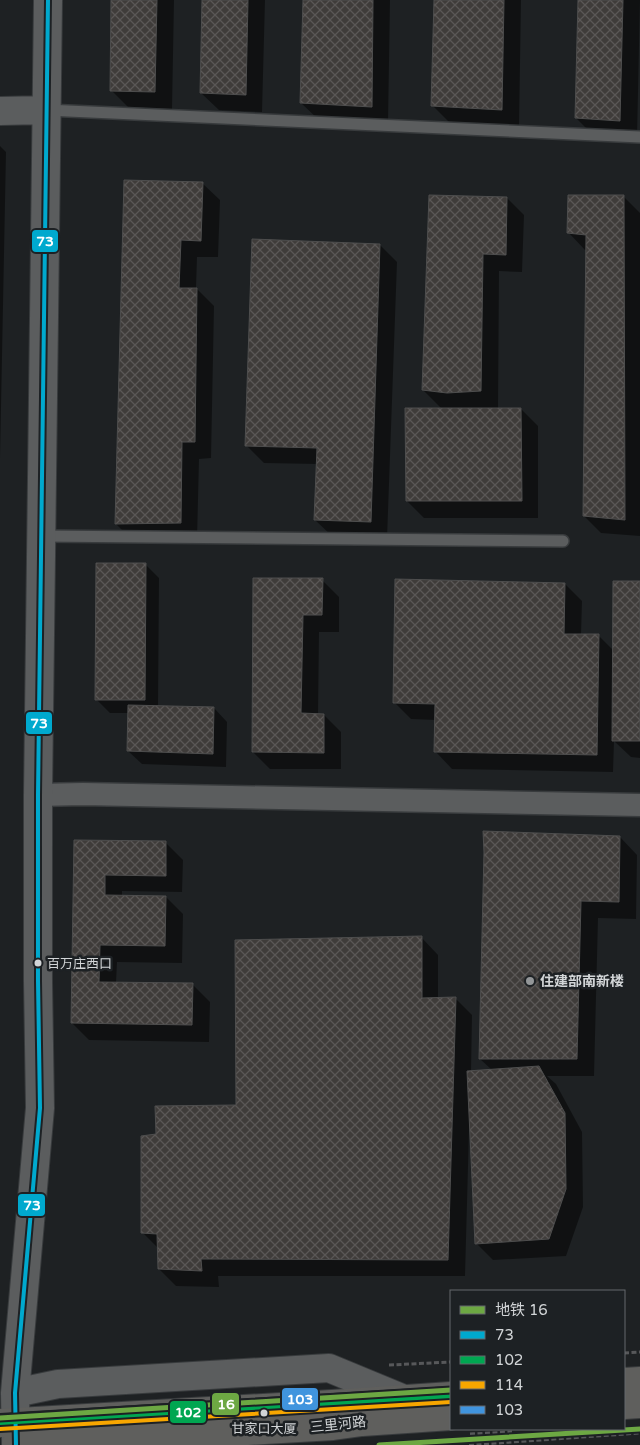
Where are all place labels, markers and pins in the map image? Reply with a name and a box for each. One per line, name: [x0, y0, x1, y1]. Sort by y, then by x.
place label: 百万庄西口: [47, 956, 112, 972]
marker: 百万庄西口: [33, 958, 43, 968]
place label: 住建部南新楼: [540, 973, 624, 990]
marker: 住建部南新楼: [524, 975, 536, 987]
marker: 甘家口大厦: [259, 1408, 269, 1418]
place label: 甘家口大厦: [231, 1421, 297, 1437]

